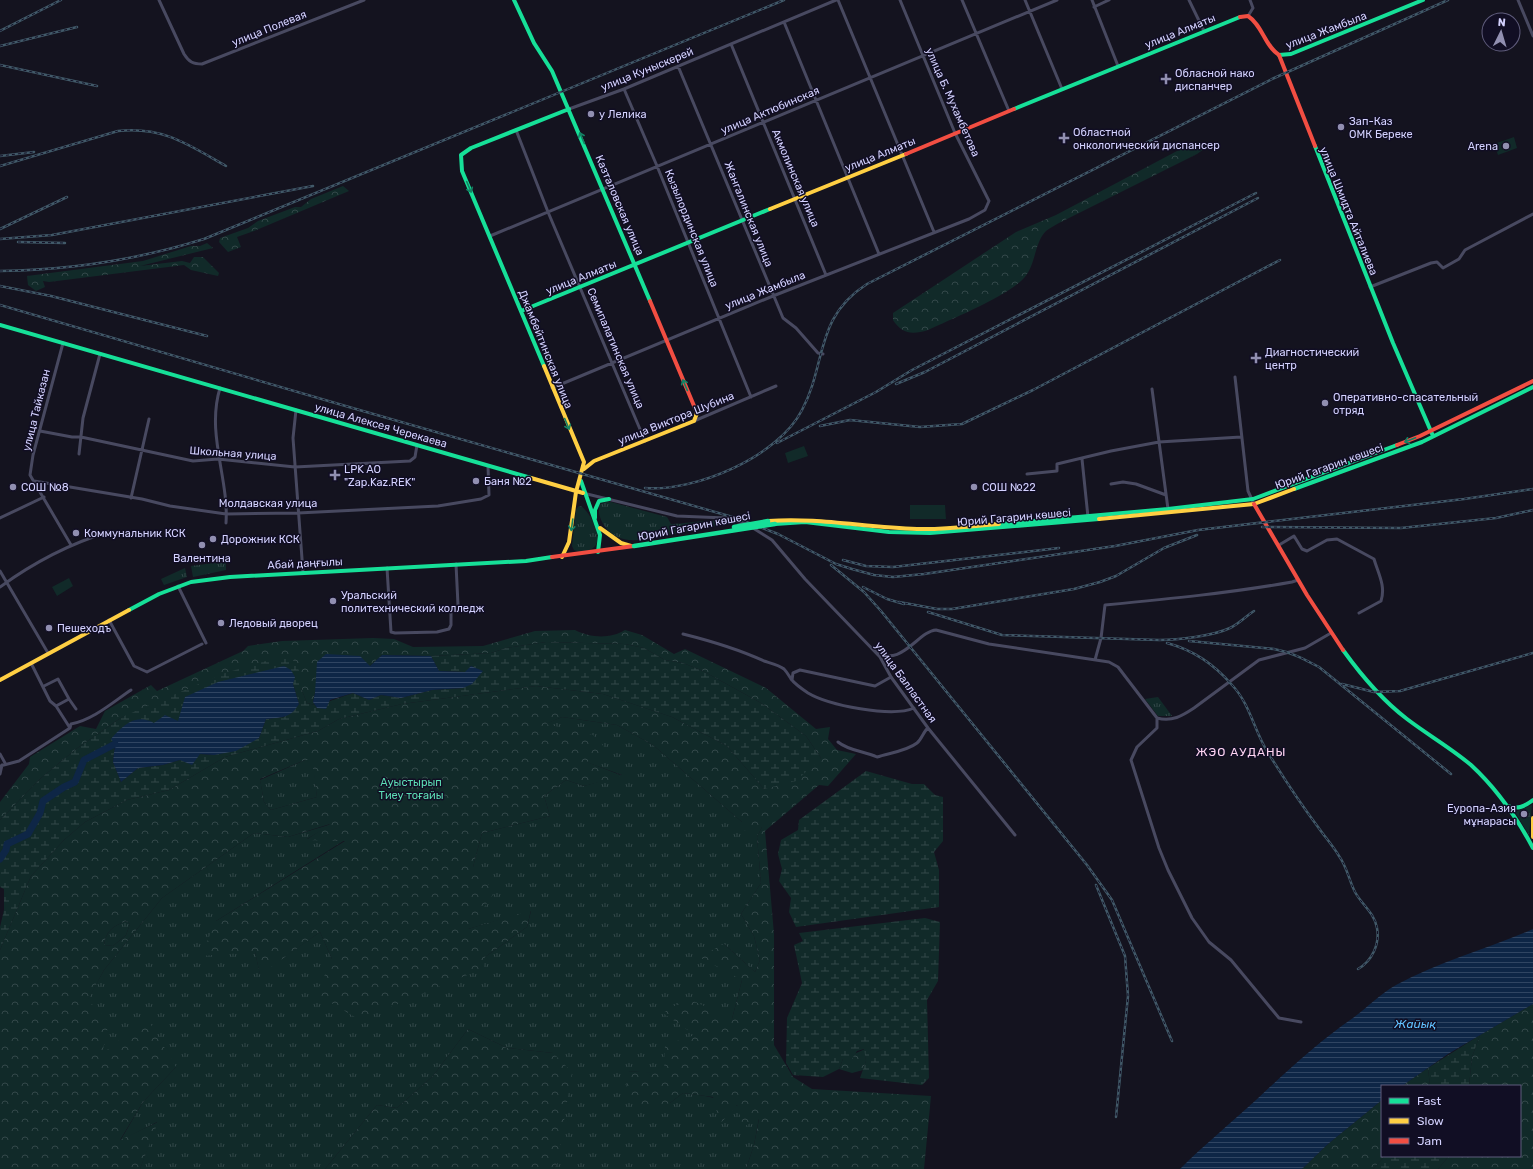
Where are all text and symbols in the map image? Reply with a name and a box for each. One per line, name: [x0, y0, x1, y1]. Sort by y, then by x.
street label: улица Полевая: [230, 8, 308, 49]
street label: улица Жамбыла: [1284, 9, 1368, 52]
street label: улица Алматы: [1143, 11, 1217, 52]
north arrow: [1481, 12, 1521, 52]
text: N: [1497, 16, 1506, 29]
street label: улица Куныскерей: [599, 45, 695, 94]
street label: улица Б. Мухамбетова: [923, 46, 982, 159]
place label: Обласной нако диспанчер: [1175, 67, 1255, 93]
marker: Обласной нако диспанчер: [1160, 73, 1172, 85]
street label: улица Актюбинская: [719, 84, 821, 137]
place label: у Лелика: [599, 108, 647, 121]
marker: у Лелика: [586, 109, 596, 119]
place label: Зап-Каз ОМК Береке: [1349, 115, 1413, 141]
marker: Зап-Каз ОМК Береке: [1336, 122, 1346, 132]
place label: Областной онкологический диспансер: [1073, 126, 1220, 152]
street label: Акмолинская улица: [769, 127, 822, 229]
one-way arrow: [577, 132, 585, 144]
marker: Областной онкологический диспансер: [1058, 132, 1070, 144]
street label: улица Алматы: [843, 134, 917, 175]
place label: Arena: [1468, 140, 1498, 153]
marker: Arena: [1501, 141, 1511, 151]
street label: улица Шмидта Айталиева: [1317, 145, 1380, 277]
street label: Казталовская улица: [593, 153, 647, 257]
street label: Жангалинская улица: [721, 160, 776, 269]
street label: Кызылординская улица: [662, 167, 721, 289]
one-way arrow: [466, 181, 473, 193]
street label: улица Алматы: [544, 257, 618, 298]
street label: улица Жамбыла: [723, 268, 807, 312]
street label: Семипалатинская улица: [584, 286, 647, 411]
street label: Джамбейтинская улица: [516, 288, 575, 410]
place label: Диагностический центр: [1265, 346, 1359, 372]
marker: Диагностический центр: [1250, 352, 1262, 364]
street label: улица Тайказан: [20, 368, 53, 452]
one-way arrow: [681, 379, 689, 391]
street label: улица Виктора Шубина: [616, 389, 736, 448]
place label: Оперативно-спасательный отряд: [1333, 391, 1478, 417]
marker: Оперативно-спасательный отряд: [1320, 398, 1330, 408]
street label: улица Алексея Черекаева: [313, 400, 449, 451]
one-way arrow: [564, 417, 571, 429]
one-way arrow: [1404, 437, 1416, 445]
street label: Юрий Гагарин көшесі: [1273, 441, 1385, 492]
street label: Школьная улица: [189, 444, 277, 463]
place label: LPK AO "Zap.Kaz.REK": [344, 463, 415, 489]
marker: LPK AO "Zap.Kaz.REK": [329, 469, 341, 481]
place label: Баня №2: [484, 475, 532, 488]
marker: Баня №2: [471, 476, 481, 486]
place label: СОШ №8: [21, 481, 69, 494]
place label: СОШ №22: [982, 481, 1036, 494]
marker: СОШ №8: [8, 482, 18, 492]
marker: СОШ №22: [969, 482, 979, 492]
street label: Молдавская улица: [219, 497, 317, 510]
street label: Юрий Гагарин көшесі: [957, 506, 1071, 529]
street label: Юрий Гагарин көшесі: [637, 509, 751, 544]
one-way arrow: [568, 518, 575, 531]
place label: Коммунальник КСК: [84, 527, 186, 540]
marker: Коммунальник КСК: [71, 528, 81, 538]
place label: Дорожник КСК: [221, 533, 300, 546]
marker: Дорожник КСК: [208, 534, 218, 544]
marker: Валентина: [197, 540, 207, 550]
place label: Валентина: [173, 552, 231, 565]
street label: Абай даңғылы: [267, 555, 343, 572]
place label: Уральский политехнический колледж: [341, 589, 485, 615]
marker: Уральский политехнический колледж: [328, 596, 338, 606]
place label: Ледовый дворец: [229, 617, 318, 630]
marker: Ледовый дворец: [216, 618, 226, 628]
place label: Пешеходъ: [57, 622, 112, 635]
marker: Пешеходъ: [44, 623, 54, 633]
street label: улица Балластная: [872, 639, 939, 725]
district label: ЖЭО АУДАНЫ: [1196, 745, 1286, 759]
park label: Ауыстырып Тиеу тоғайы: [379, 776, 443, 802]
place label: Еуропа-Азия мұнарасы: [1447, 802, 1516, 828]
marker: Еуропа-Азия мұнарасы: [1519, 809, 1529, 819]
water label: Жайық: [1394, 1017, 1436, 1031]
legend: [1381, 1085, 1521, 1157]
text: Fast: [1417, 1094, 1441, 1108]
text: Slow: [1417, 1114, 1444, 1128]
text: Jam: [1417, 1134, 1442, 1148]

